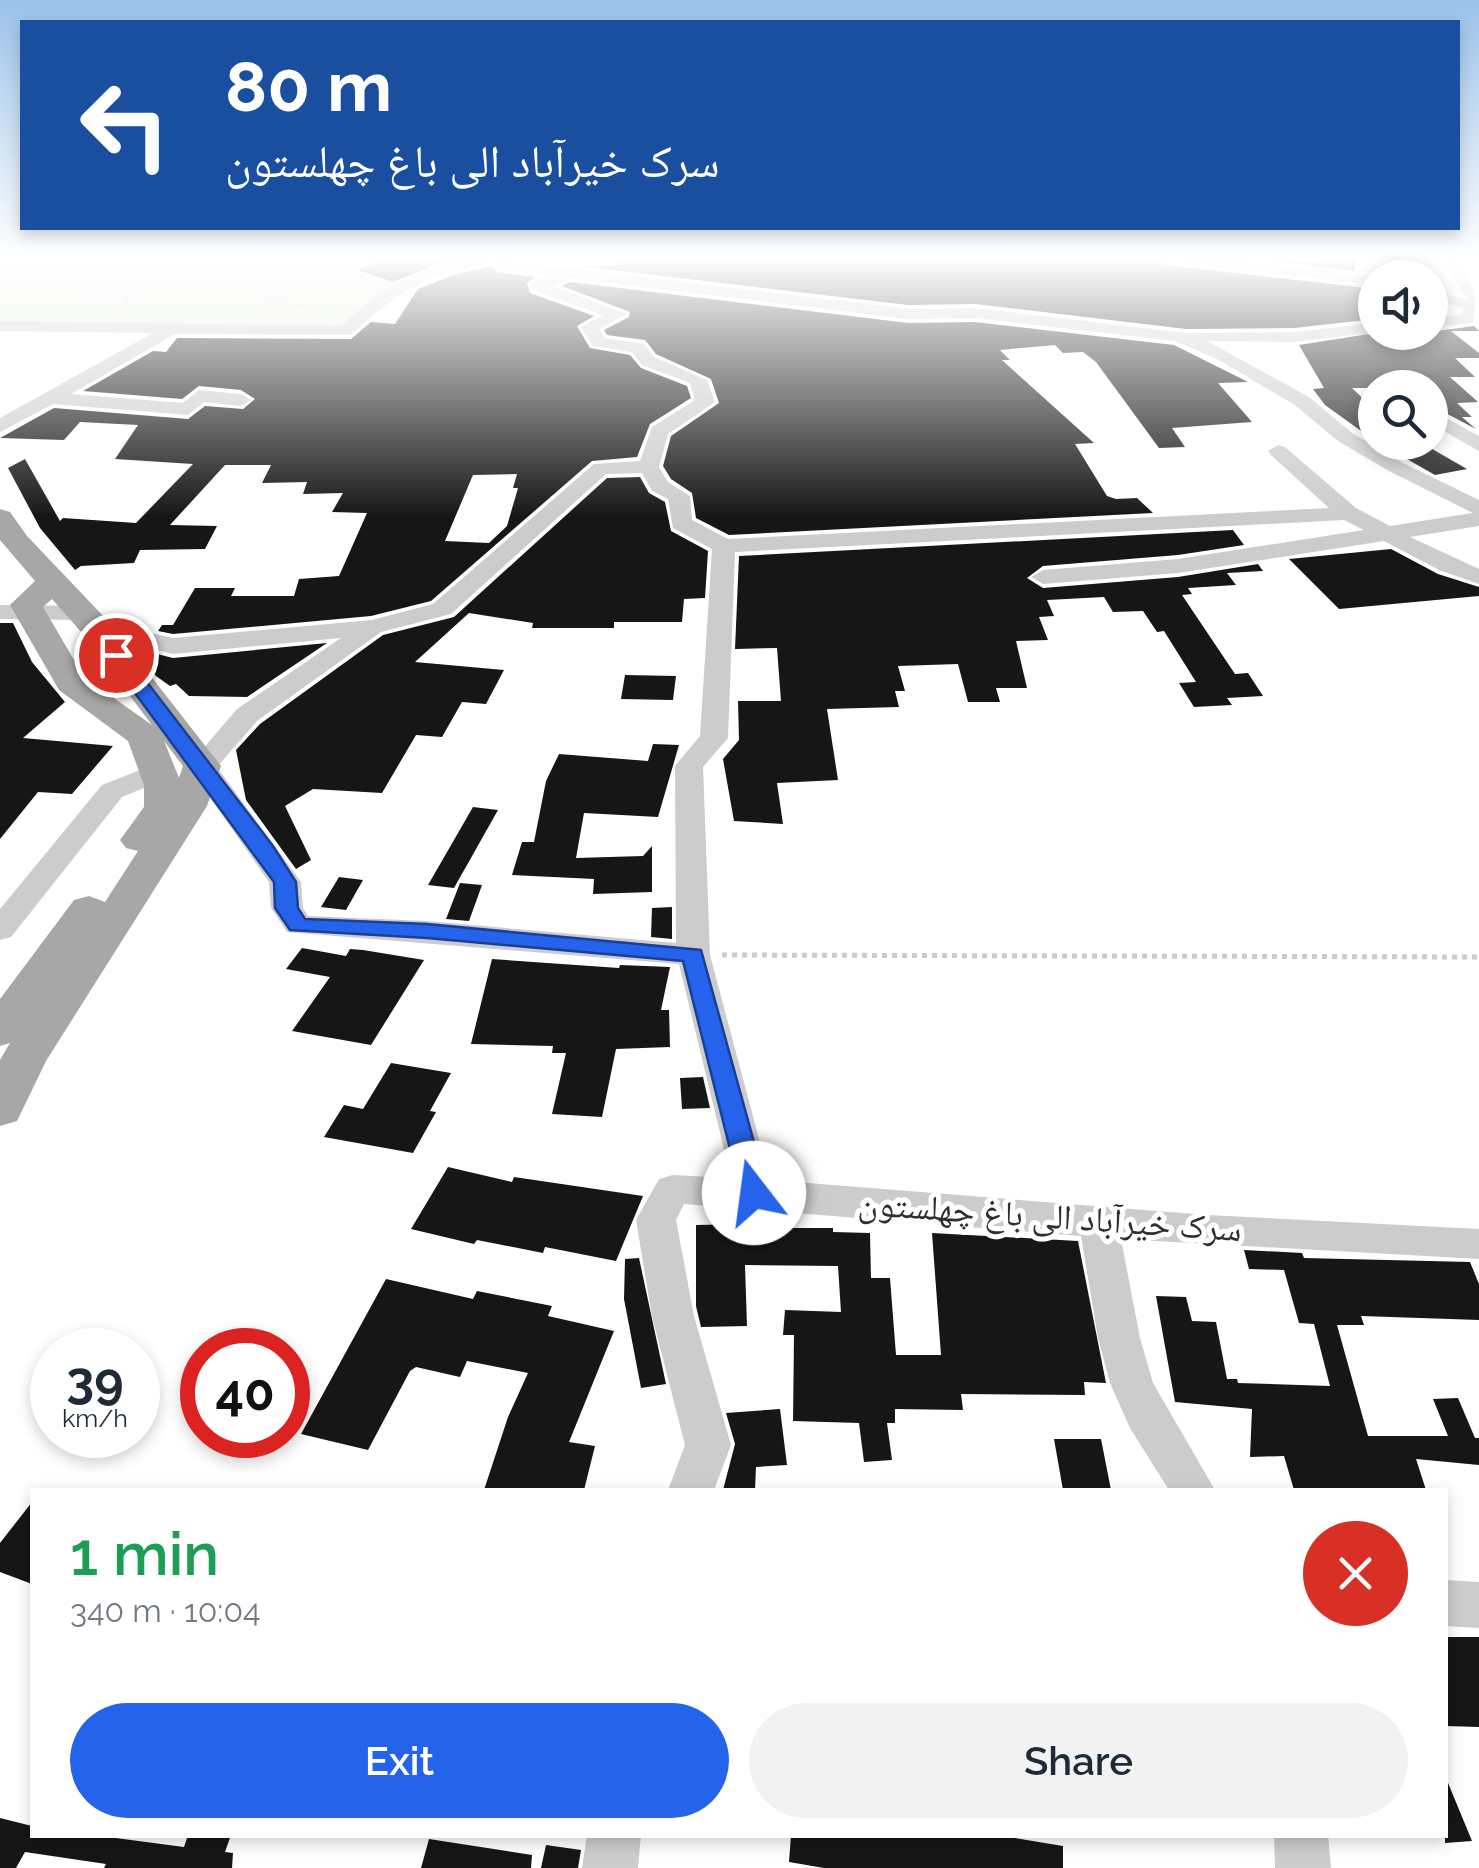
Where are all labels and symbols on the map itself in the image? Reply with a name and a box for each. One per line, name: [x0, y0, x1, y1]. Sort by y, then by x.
pin: [74, 613, 159, 698]
position arrow: [702, 1141, 806, 1245]
street label: سرک خیرآباد الی باغ چهلستون: [857, 1182, 1243, 1251]
speed limit sign: 40: [180, 1328, 310, 1458]

